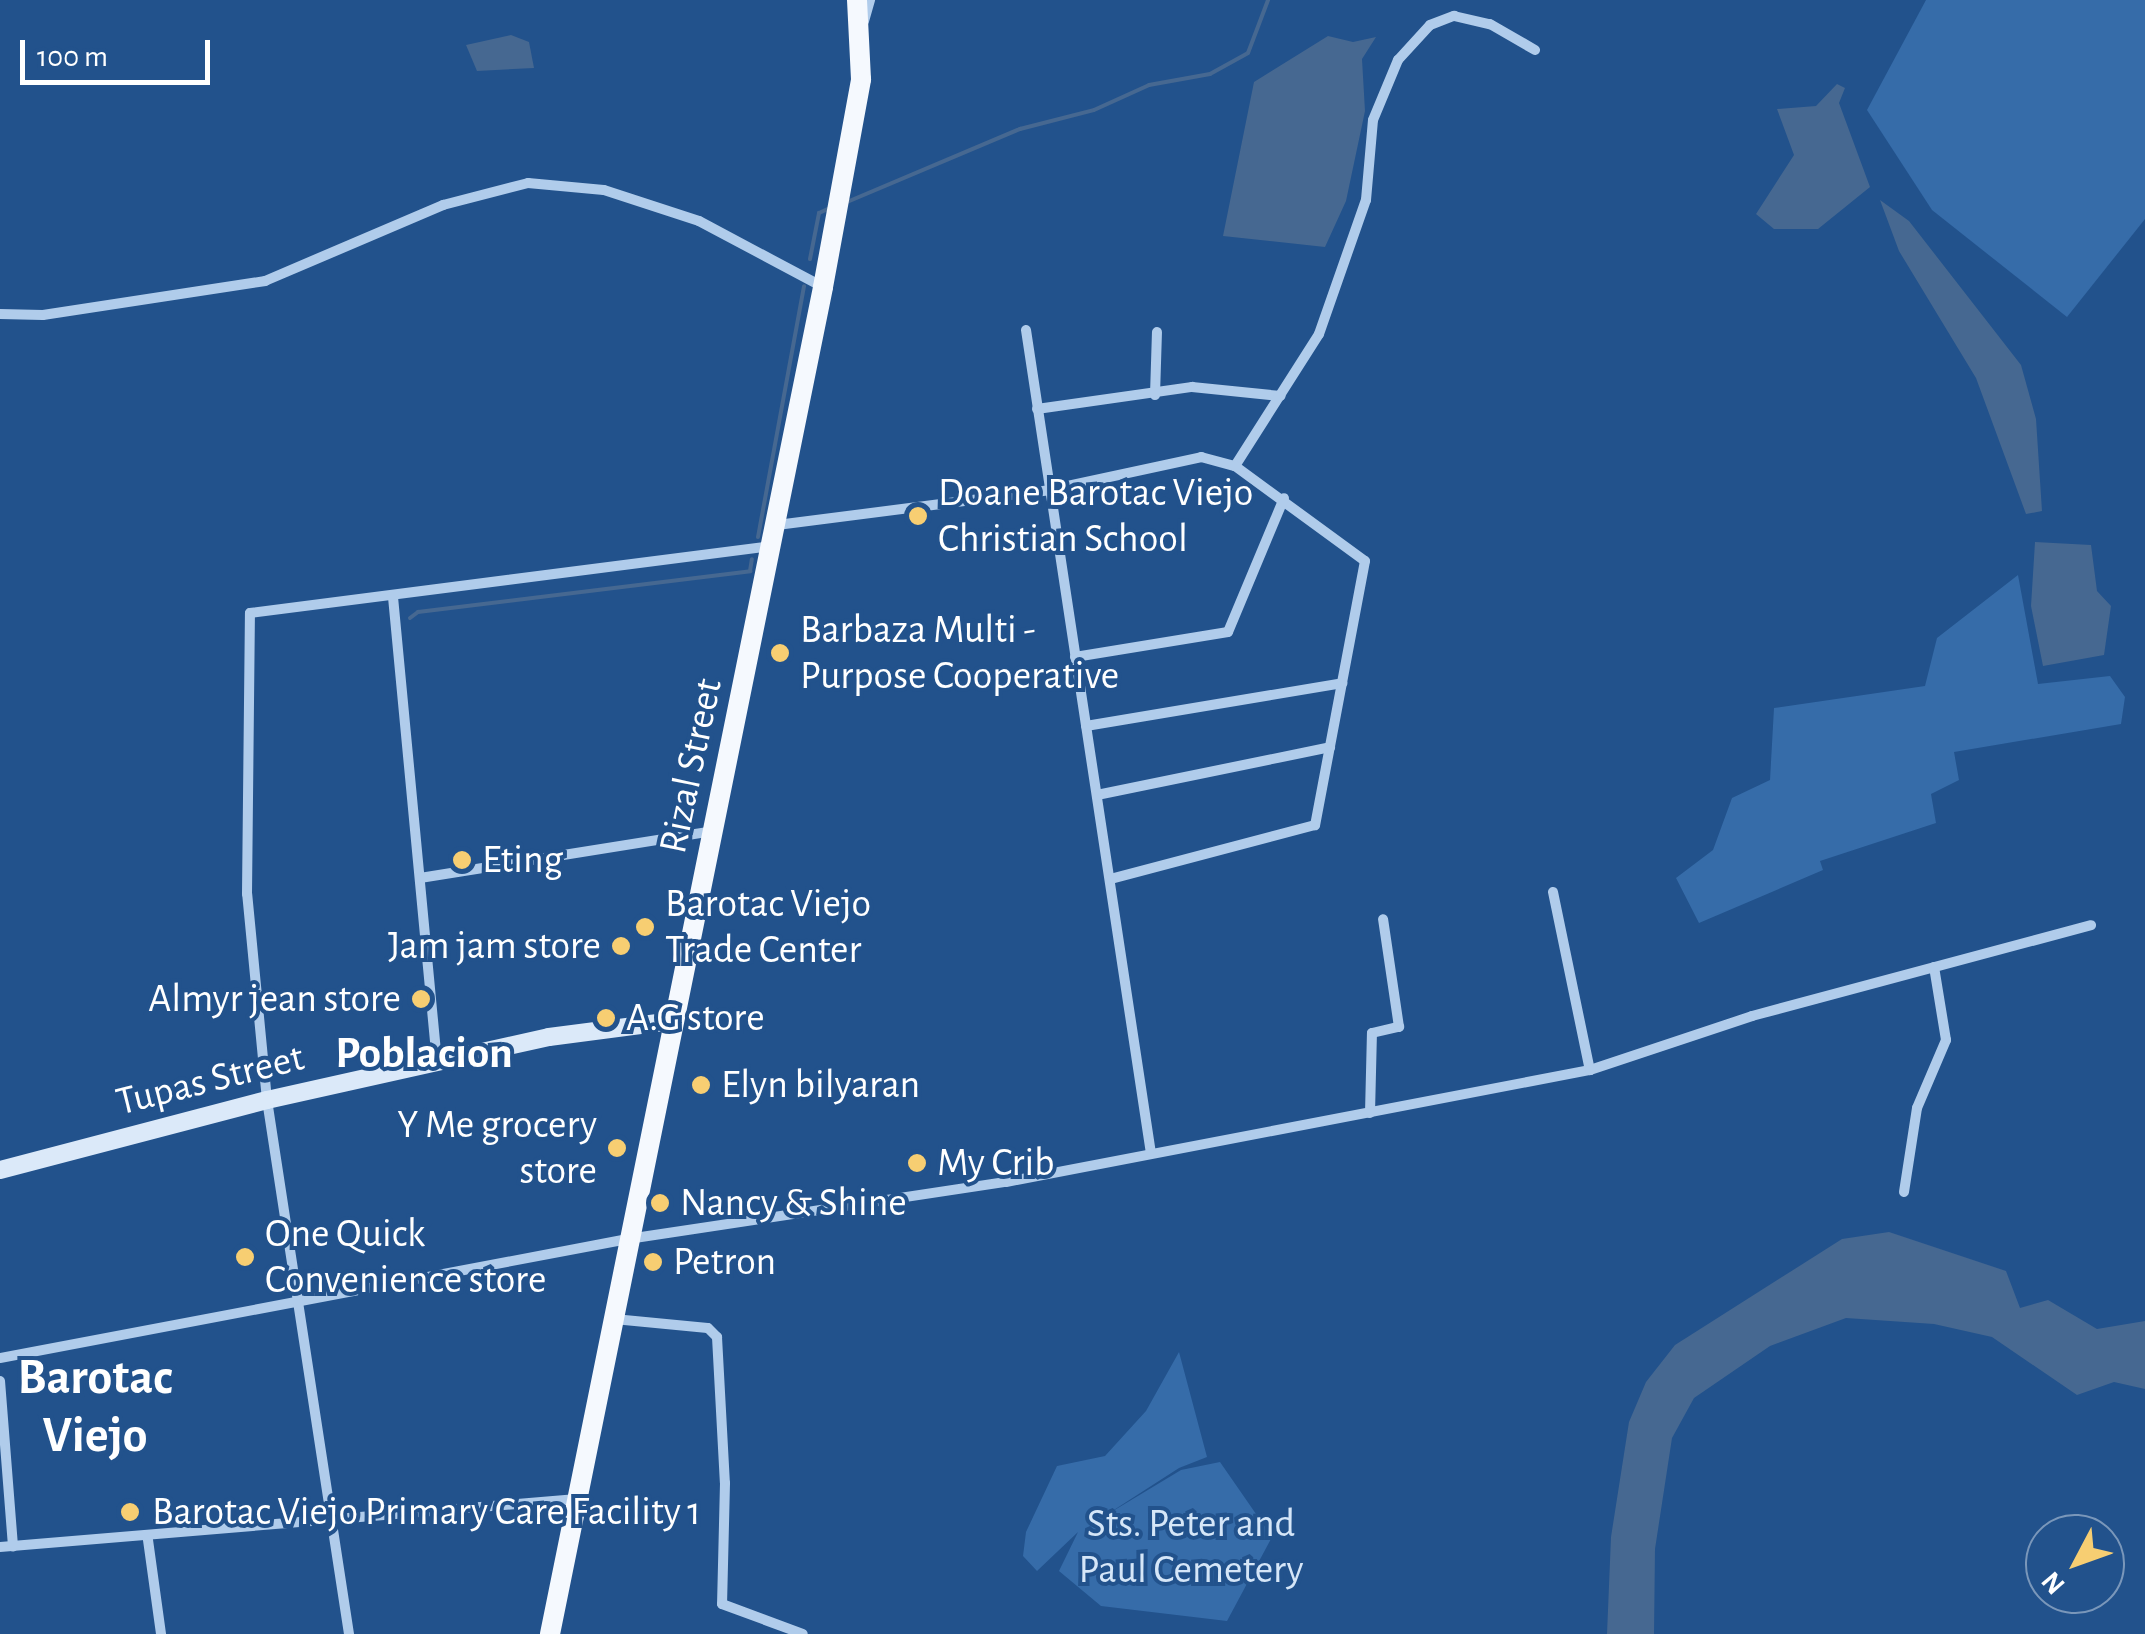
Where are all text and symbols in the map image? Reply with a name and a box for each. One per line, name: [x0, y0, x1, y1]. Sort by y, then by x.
scale bar: [25, 20, 215, 82]
text: 100 m: [37, 42, 108, 72]
place label: Doane Barotac Viejo Christian School: [938, 469, 1253, 563]
marker: Doane Barotac Viejo Christian School: [907, 505, 929, 527]
place label: Barbaza Multi - Purpose Cooperative: [800, 606, 1119, 700]
marker: Barbaza Multi - Purpose Cooperative: [769, 642, 791, 664]
street label: Rizal Street: [649, 674, 733, 858]
place label: Eting: [482, 836, 563, 884]
marker: Eting: [451, 849, 473, 871]
place label: Barotac Viejo Trade Center: [665, 880, 871, 974]
marker: Barotac Viejo Trade Center: [634, 916, 656, 938]
place label: Jam jam store: [388, 922, 601, 970]
marker: Jam jam store: [610, 935, 632, 957]
place label: Almyr jean store: [148, 975, 401, 1023]
marker: Almyr jean store: [410, 988, 432, 1010]
place label: A.G store: [626, 994, 765, 1042]
marker: A.G store: [595, 1007, 617, 1029]
district label: Poblacion: [335, 1027, 513, 1081]
street label: Tupas Street: [111, 1034, 309, 1126]
place label: Elyn bilyaran: [721, 1061, 920, 1109]
marker: Elyn bilyaran: [690, 1074, 712, 1096]
place label: Y Me grocery store: [397, 1101, 597, 1195]
marker: Y Me grocery store: [606, 1137, 628, 1159]
place label: My Crib: [937, 1139, 1055, 1187]
marker: My Crib: [906, 1152, 928, 1174]
place label: Nancy & Shine: [680, 1179, 907, 1227]
marker: Nancy & Shine: [649, 1192, 671, 1214]
place label: One Quick Convenience store: [265, 1210, 546, 1304]
place label: Petron: [673, 1238, 776, 1286]
marker: One Quick Convenience store: [234, 1246, 256, 1268]
marker: Petron: [642, 1251, 664, 1273]
district label: Barotac Viejo: [18, 1348, 172, 1466]
place label: Barotac Viejo Primary Care Facility 1: [152, 1488, 701, 1536]
marker: Barotac Viejo Primary Care Facility 1: [117, 1499, 143, 1525]
park label: Sts. Peter and Paul Cemetery: [1078, 1500, 1304, 1594]
north arrow: [2025, 1514, 2125, 1614]
text: N: [2037, 1566, 2071, 1599]

